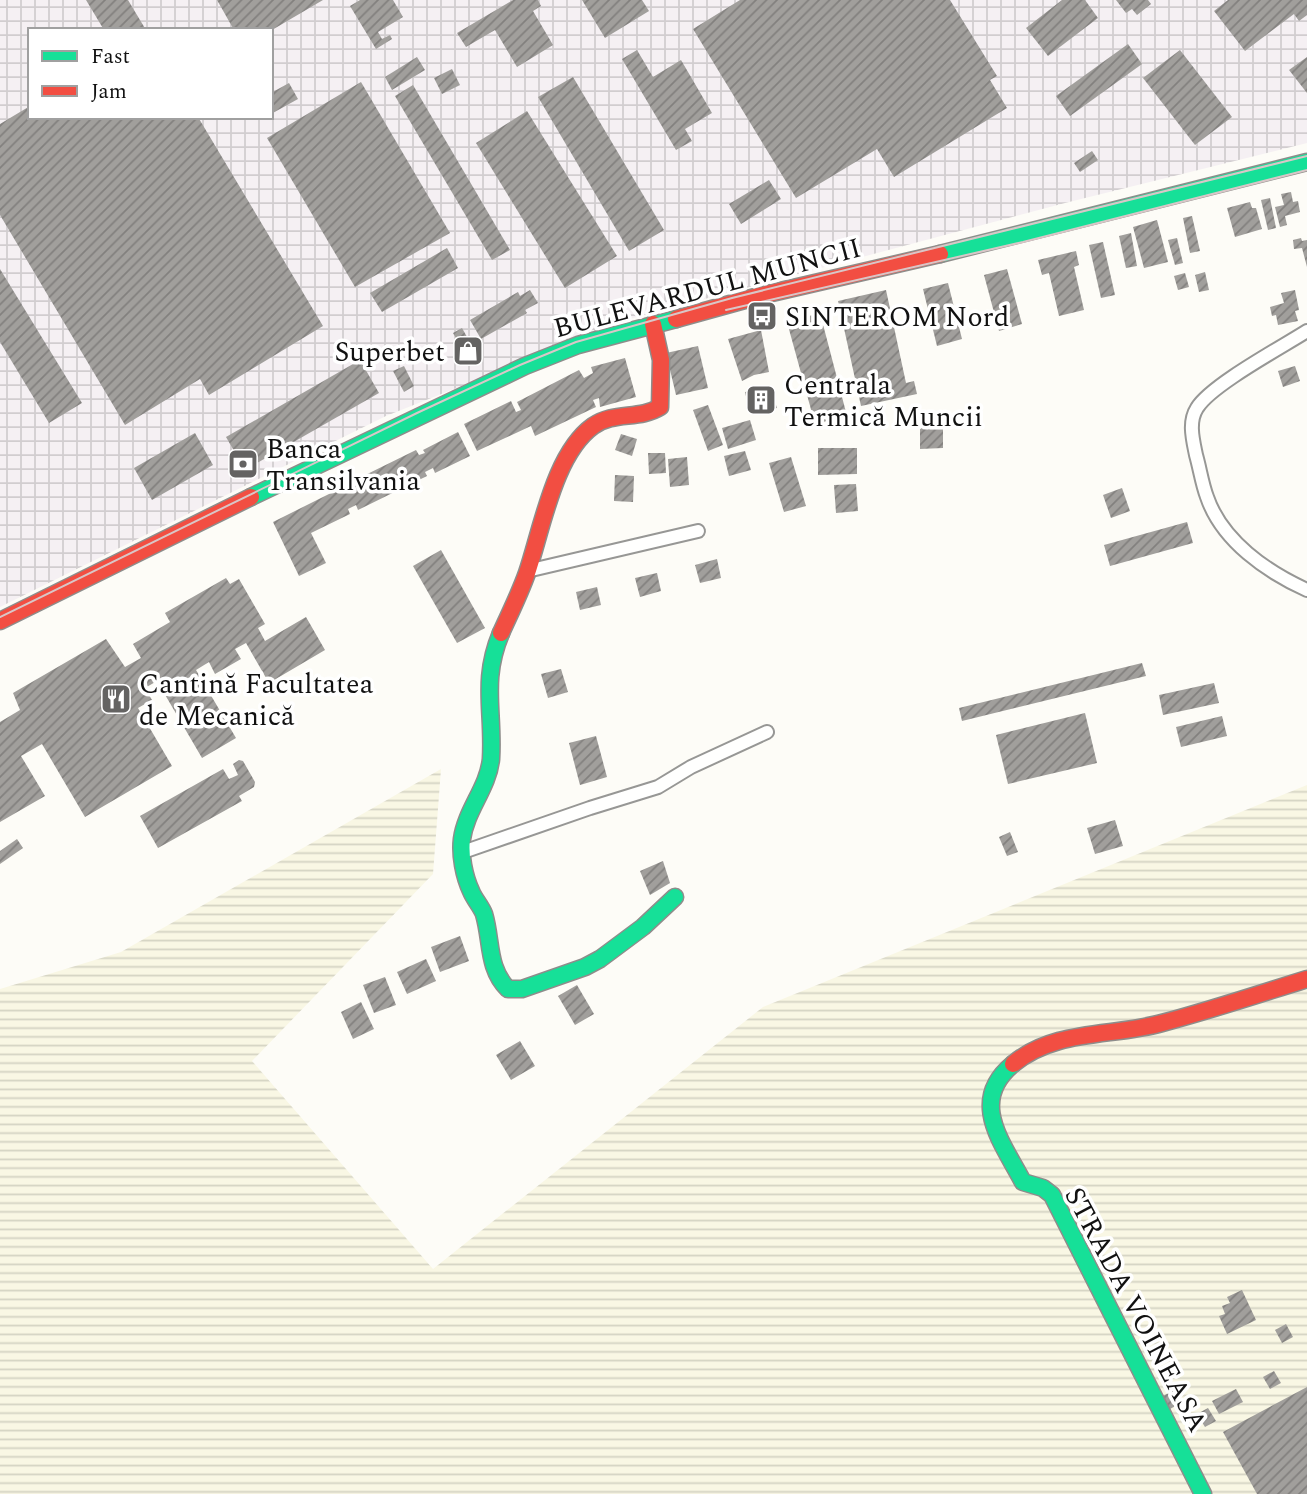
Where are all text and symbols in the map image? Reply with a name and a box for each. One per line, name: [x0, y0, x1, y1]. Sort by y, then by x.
legend: [28, 28, 273, 119]
text: Fast: [91, 41, 130, 73]
text: Jam: [91, 76, 127, 108]
street label: BULEVARDUL MUNCII: [549, 227, 866, 350]
place label: SINTEROM Nord: [785, 296, 1009, 339]
bus stop icon: SINTEROM Nord: [745, 299, 779, 333]
place label: Superbet: [334, 331, 445, 374]
shop icon: Superbet: [451, 334, 485, 368]
place label: Centrala Termică Muncii: [784, 364, 983, 439]
building icon: Centrala Termică Muncii: [744, 383, 778, 417]
place label: Banca Transilvania: [266, 428, 421, 503]
bank icon: Banca Transilvania: [226, 447, 260, 481]
place label: Cantină Facultatea de Mecanică: [139, 663, 374, 738]
restaurant icon: Cantină Facultatea de Mecanică: [99, 682, 133, 716]
street label: STRADA VOINEASA: [1053, 1179, 1219, 1440]

